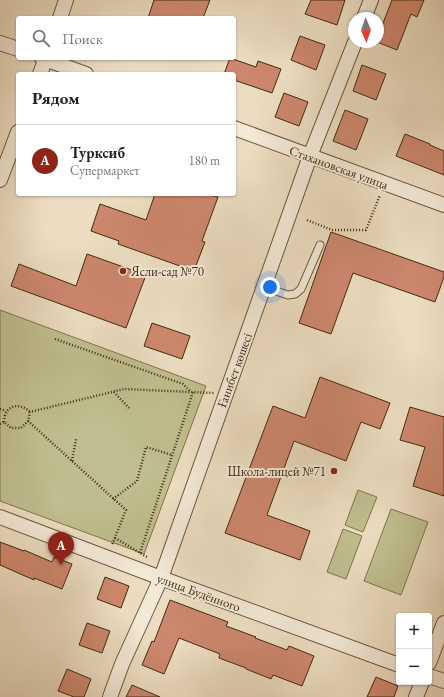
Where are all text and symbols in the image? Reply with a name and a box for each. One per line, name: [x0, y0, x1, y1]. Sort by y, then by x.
north arrow: [348, 12, 384, 48]
search box: [16, 16, 236, 60]
icon: search: [30, 27, 52, 49]
text: Поиск: [62, 29, 103, 48]
text: Рядом: [32, 87, 80, 109]
street label: Стахановская улица: [287, 142, 391, 194]
text: Турксиб: [70, 143, 125, 162]
text: A: [40, 152, 50, 169]
text: 180 m: [189, 152, 220, 169]
text: Супермаркет: [70, 162, 140, 179]
place label: Ясли-сад №70: [130, 263, 204, 280]
marker: Ясли-сад №70: [118, 266, 128, 276]
your location: [260, 277, 280, 297]
street label: Ғанибет көшесі: [213, 331, 256, 410]
place label: Школа-лицей №71: [227, 463, 326, 480]
marker: Школа-лицей №71: [329, 466, 339, 476]
pin: A: [48, 532, 74, 565]
street label: улица Будённого: [155, 569, 243, 616]
map controls: [396, 613, 432, 685]
button: +: [396, 613, 432, 649]
button: −: [396, 649, 432, 685]

